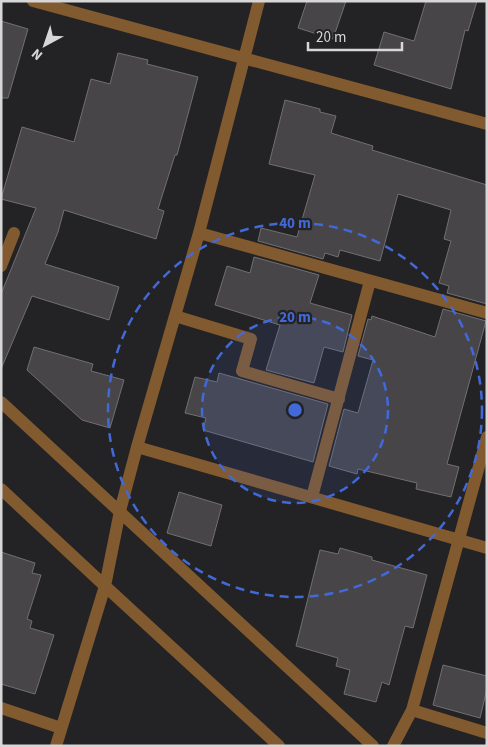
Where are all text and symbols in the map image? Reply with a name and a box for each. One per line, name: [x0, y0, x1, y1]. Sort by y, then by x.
north arrow: [20, 20, 70, 70]
scale bar: [308, 20, 402, 52]
text: 20 m: [316, 27, 346, 48]
text: N: [27, 44, 47, 65]
text: 40 m: [279, 213, 311, 234]
text: 20 m: [279, 307, 311, 328]
centre of rings: [286, 401, 304, 419]

